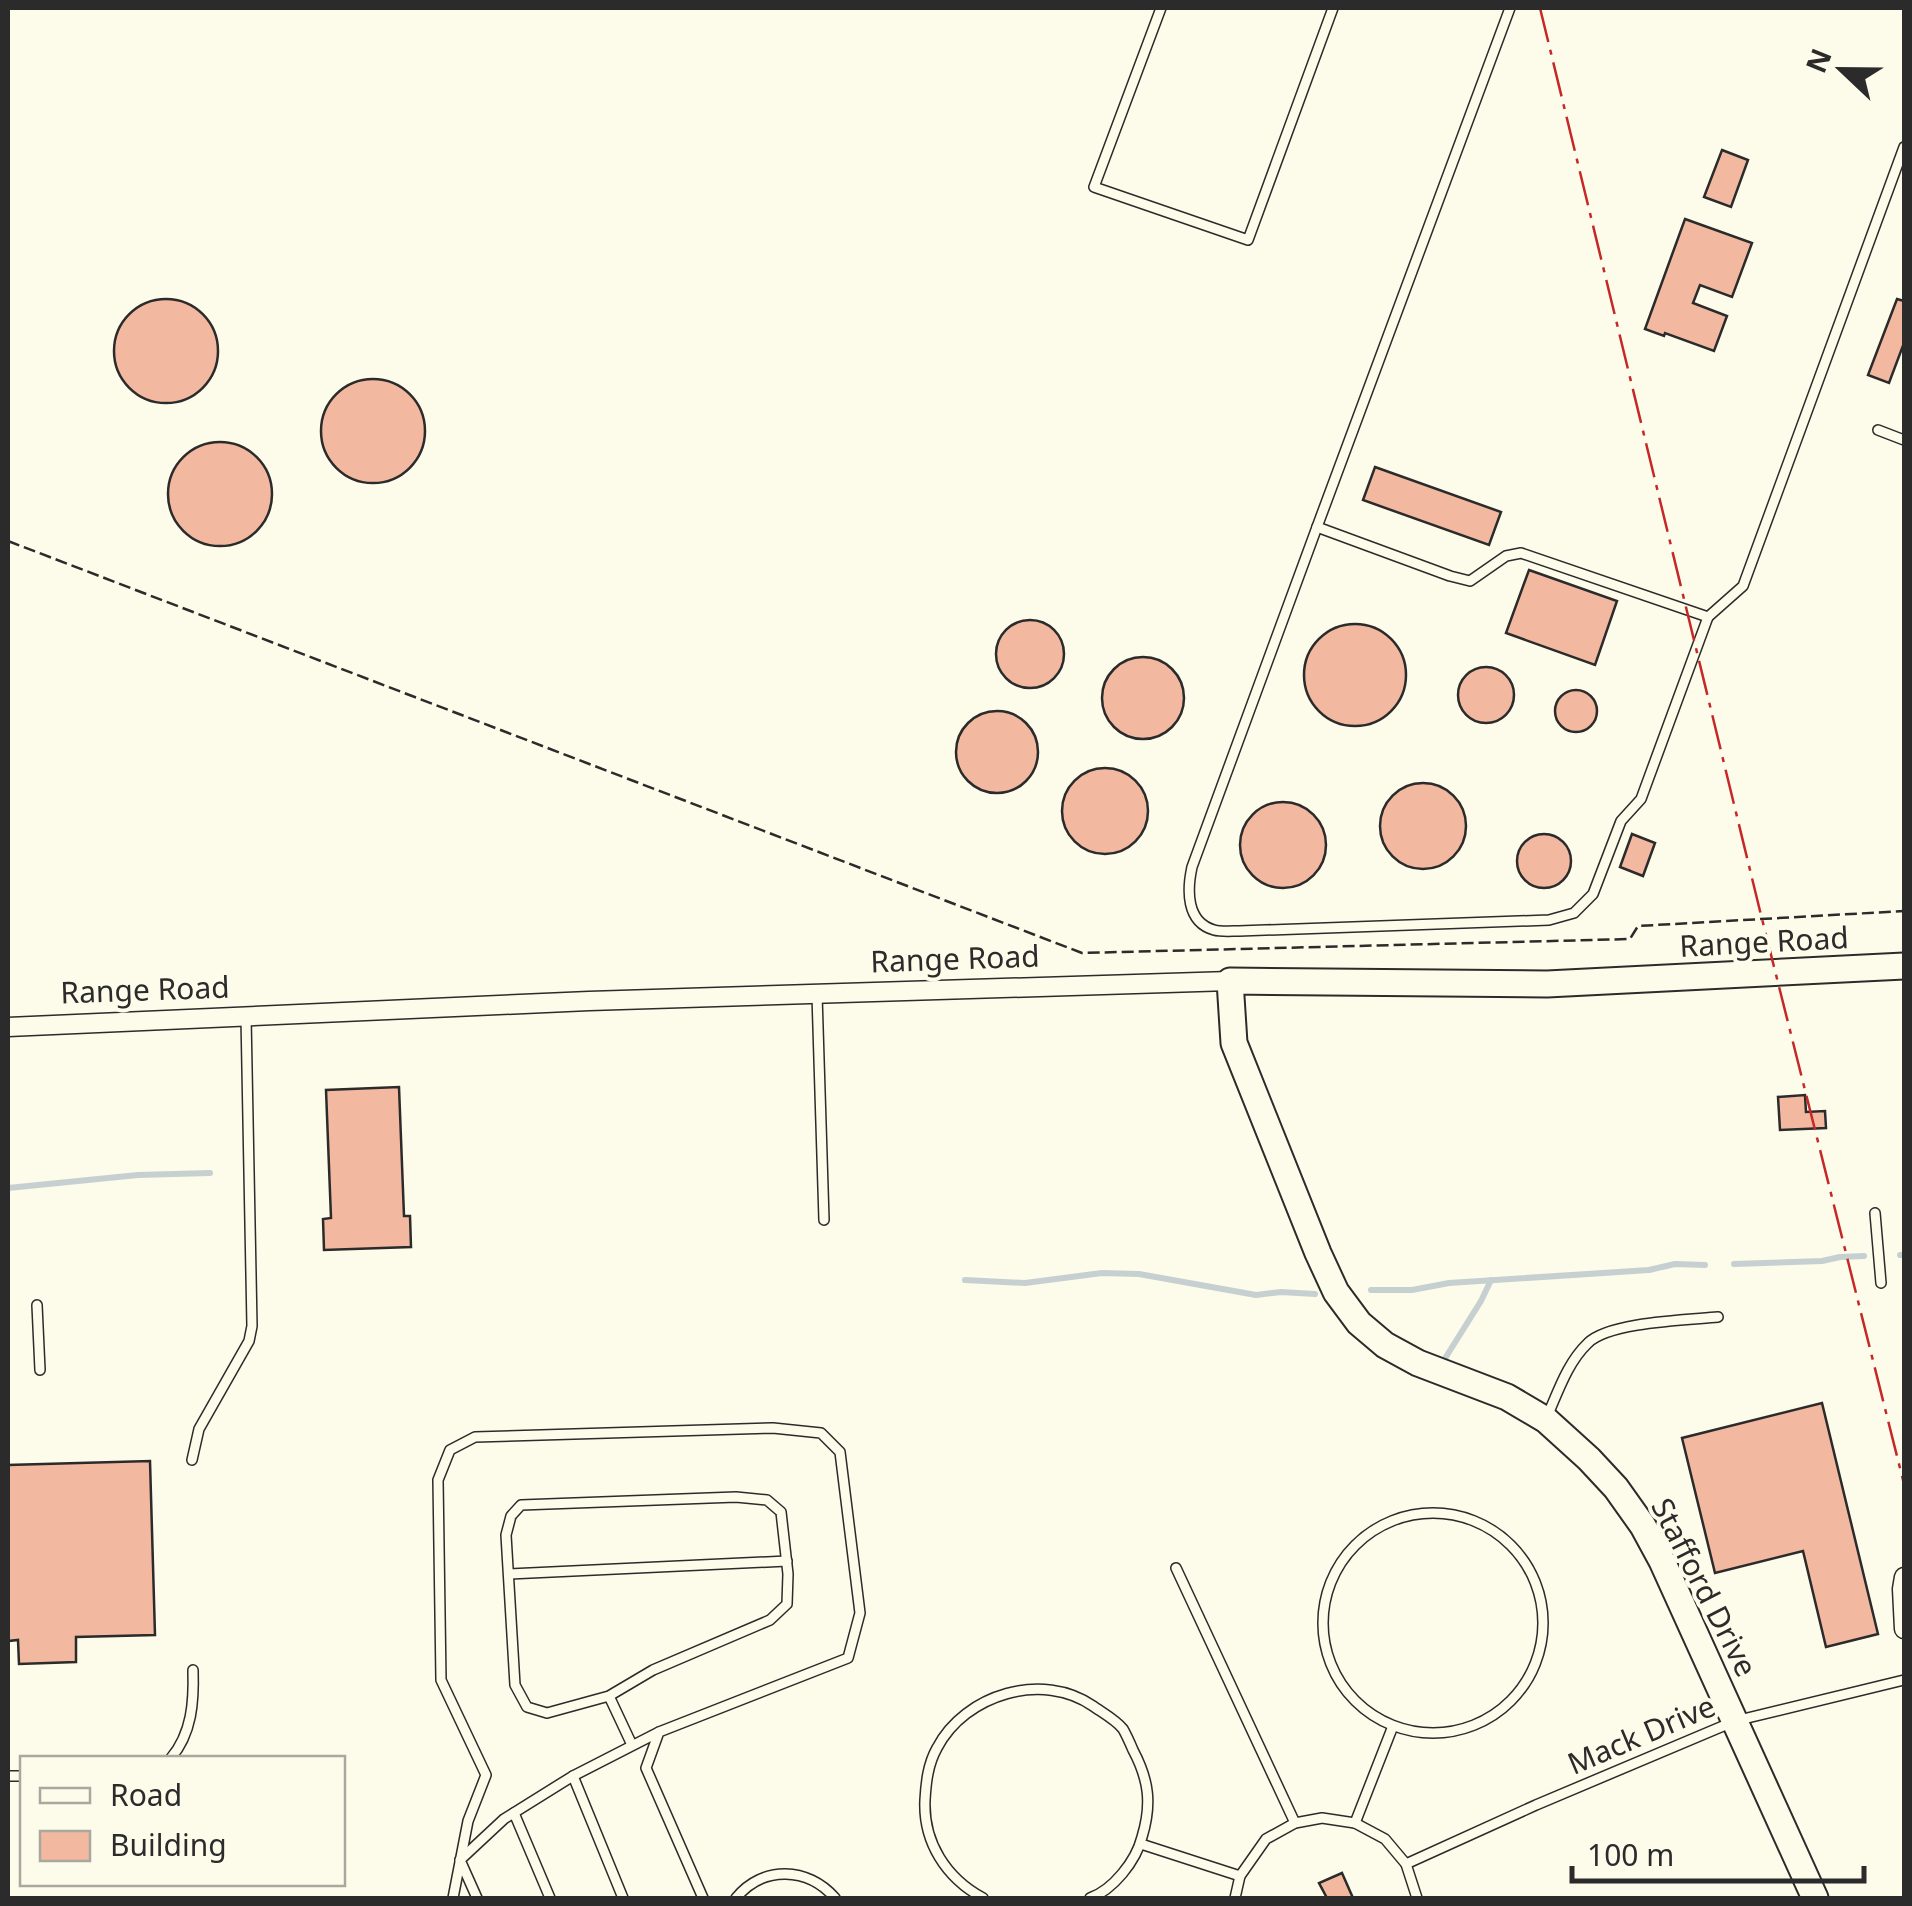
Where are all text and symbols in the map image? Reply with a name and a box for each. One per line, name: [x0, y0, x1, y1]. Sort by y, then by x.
north arrow: [1792, 20, 1892, 120]
text: N: [1796, 43, 1840, 78]
street label: Range Road: [1678, 916, 1850, 966]
street label: Range Road: [870, 935, 1040, 981]
street label: Range Road: [60, 966, 230, 1012]
street label: Stafford Drive: [1642, 1491, 1768, 1683]
street label: Mack Drive: [1561, 1685, 1721, 1783]
legend: [20, 1756, 345, 1886]
text: Road: [110, 1774, 182, 1815]
scale bar: [1572, 1821, 1864, 1883]
text: Building: [110, 1824, 227, 1865]
text: 100 m: [1587, 1834, 1674, 1875]

